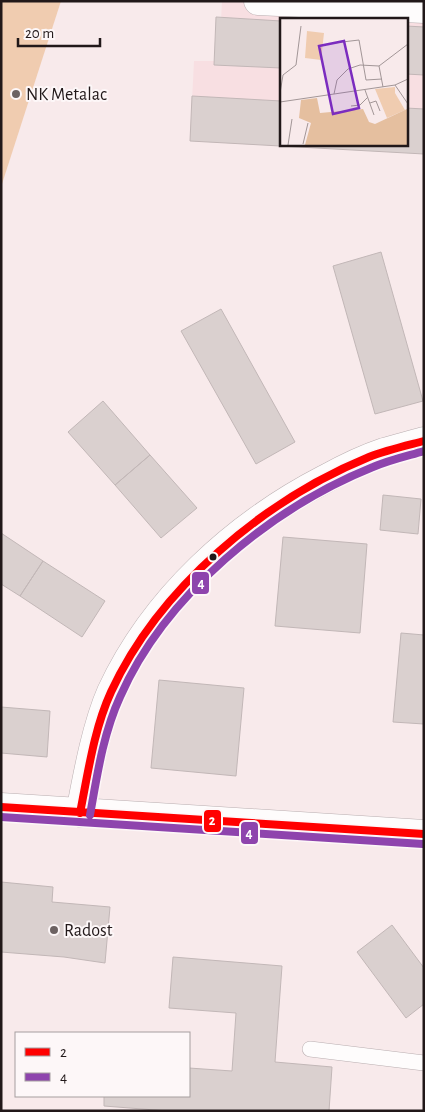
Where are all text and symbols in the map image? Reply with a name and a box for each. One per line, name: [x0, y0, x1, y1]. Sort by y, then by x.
scale bar: [18, 15, 100, 47]
inset map: [280, 18, 408, 145]
text: 20 m: [25, 26, 54, 41]
place label: NK Metalac: [26, 86, 107, 104]
marker: NK Metalac: [10, 88, 22, 100]
unlabelled marker: [208, 552, 218, 562]
line badge: 4: [191, 571, 210, 595]
text: 4: [197, 577, 205, 591]
line badge: 2: [203, 809, 222, 833]
text: 2: [209, 814, 216, 828]
line badge: 4: [240, 821, 259, 845]
text: 4: [245, 827, 253, 841]
place label: Radost: [64, 922, 113, 940]
marker: Radost: [48, 924, 60, 936]
legend: [15, 1032, 190, 1097]
text: 2: [60, 1045, 67, 1060]
text: 4: [60, 1070, 67, 1085]

